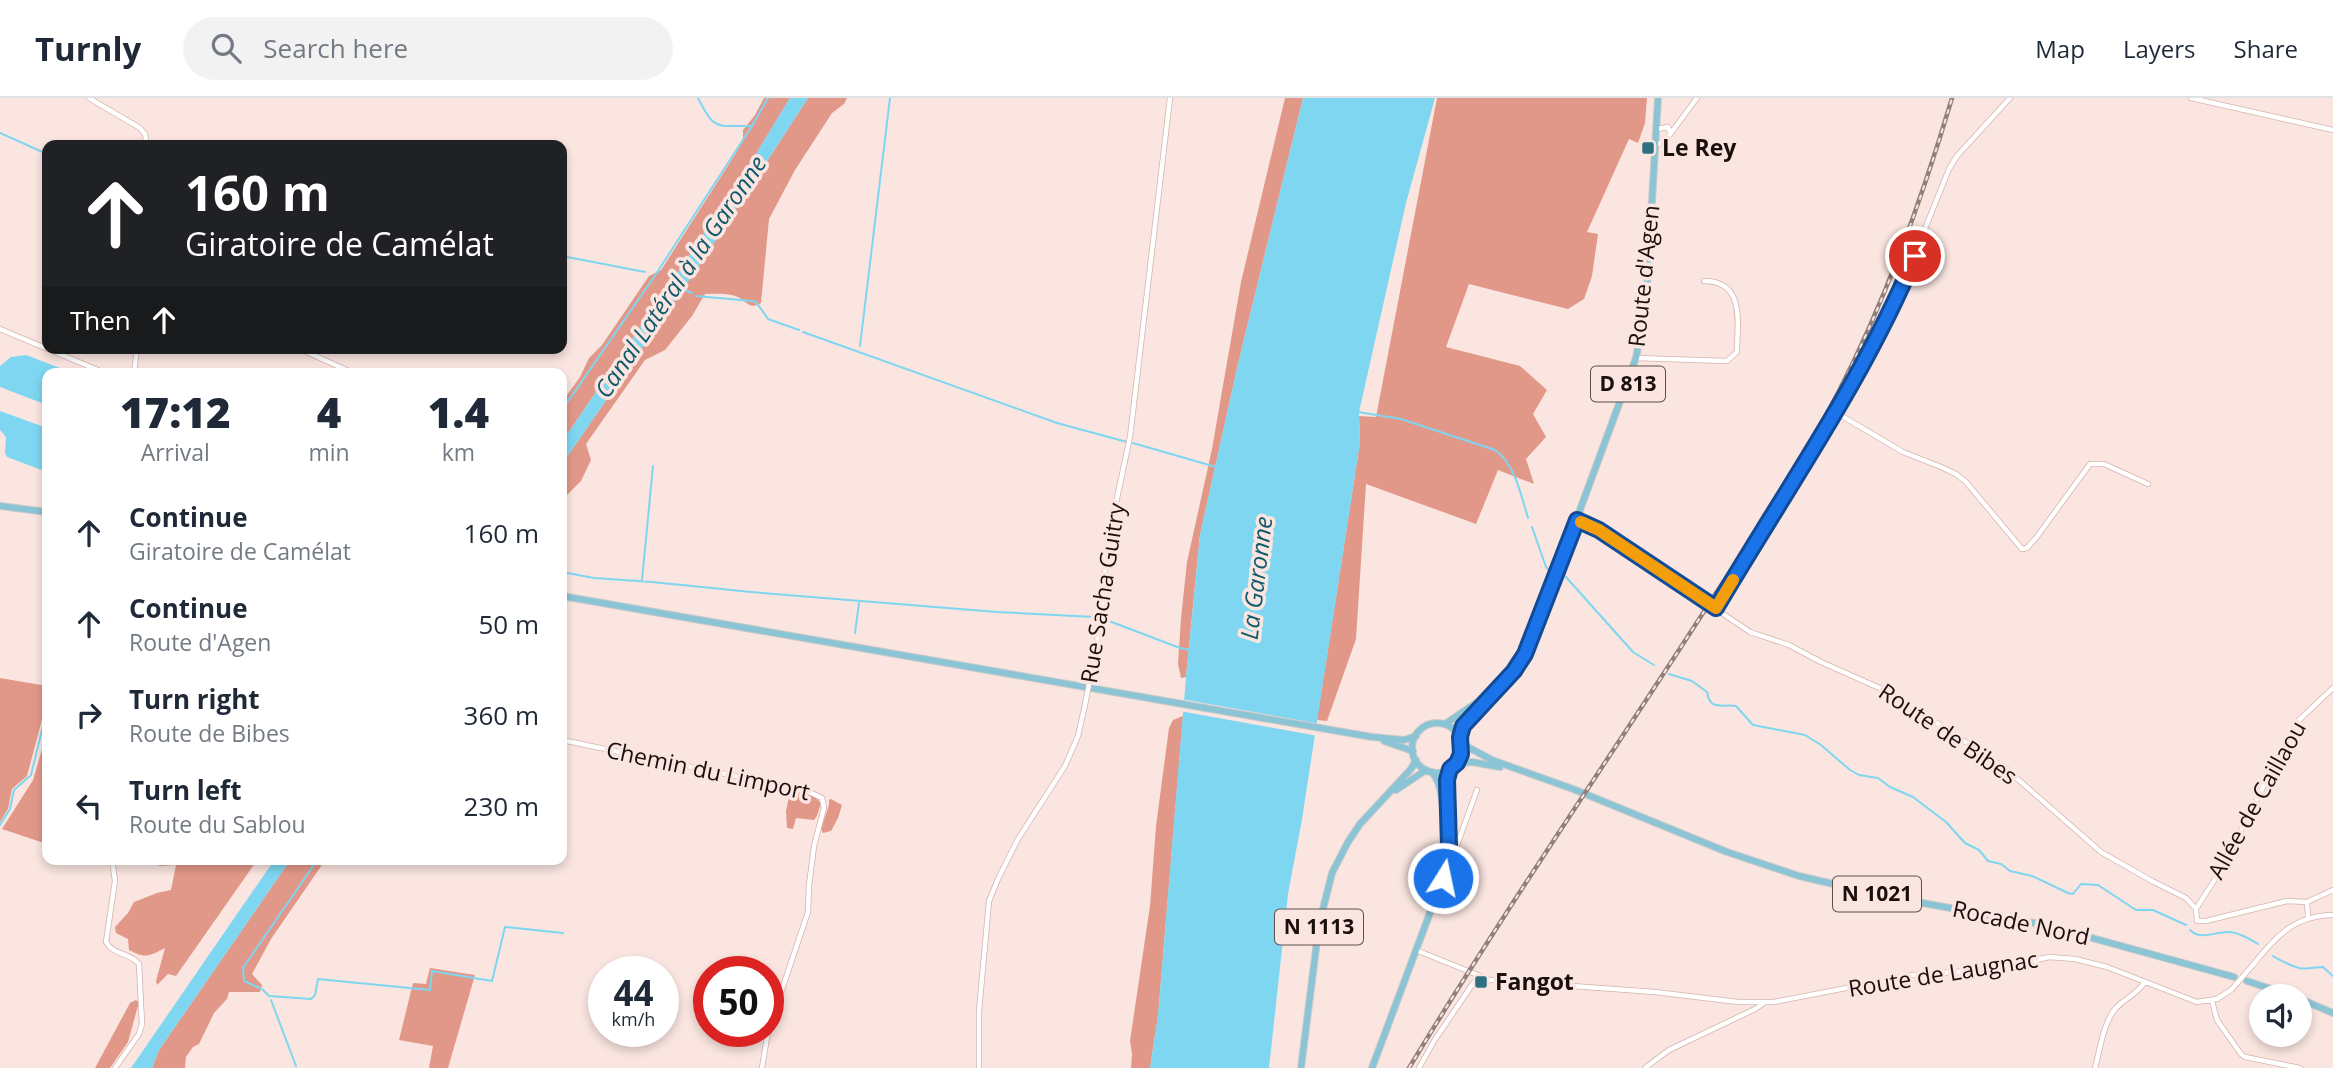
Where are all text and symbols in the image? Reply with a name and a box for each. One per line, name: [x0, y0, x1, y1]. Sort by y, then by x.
search box: [183, 17, 673, 80]
text: Turnly: [35, 26, 141, 71]
icon: search: [207, 29, 245, 67]
text: Search here: [263, 30, 408, 66]
text: Map: [2035, 32, 2085, 65]
text: Layers: [2123, 32, 2196, 65]
text: Share: [2234, 32, 2298, 65]
place label: Le Rey: [1662, 131, 1737, 163]
marker: Le Rey: [1640, 140, 1656, 156]
water label: Canal Latéral à la Garonne: [586, 148, 773, 404]
text: 160 m: [185, 159, 330, 225]
icon: ahead: [70, 168, 161, 259]
street label: Route d'Agen: [1620, 203, 1666, 348]
text: Giratoire de Camélat: [185, 222, 494, 265]
pin: [1885, 226, 1945, 286]
icon: arrive: [1896, 237, 1934, 275]
icon: ahead: [145, 301, 183, 339]
text: Then: [70, 302, 131, 338]
road number: D 813: [1591, 366, 1665, 402]
text: 17:12: [120, 383, 231, 440]
text: 4: [317, 383, 341, 440]
text: 1.4: [428, 383, 489, 440]
text: Arrival: [141, 436, 210, 468]
text: min: [308, 436, 350, 468]
text: km: [442, 436, 475, 468]
text: Continue: [129, 499, 248, 535]
street label: Rue Sacha Guitry: [1072, 500, 1132, 685]
icon: ahead: [70, 514, 108, 552]
water label: La Garonne: [1232, 514, 1279, 641]
text: 160 m: [464, 515, 539, 551]
text: Giratoire de Camélat: [129, 535, 351, 567]
text: Continue: [129, 590, 248, 626]
icon: ahead: [70, 605, 108, 643]
text: 50 m: [478, 606, 539, 642]
text: Route d'Agen: [129, 626, 271, 658]
street label: Route de Bibes: [1873, 675, 2024, 791]
text: Turn right: [129, 681, 260, 717]
icon: right: [70, 696, 108, 734]
text: 360 m: [464, 697, 539, 733]
street label: Allée de Caillaou: [2199, 715, 2313, 884]
text: Route de Bibes: [129, 717, 290, 749]
street label: Chemin du Limport: [603, 733, 813, 807]
text: Turn left: [129, 772, 241, 808]
icon: left: [70, 787, 108, 825]
text: 230 m: [464, 788, 539, 824]
text: Route du Sablou: [129, 808, 306, 840]
position arrow: [1406, 841, 1480, 915]
road number: N 1021: [1833, 876, 1921, 912]
street label: Rocade Nord: [1950, 892, 2093, 952]
road number: N 1113: [1275, 910, 1363, 944]
street label: Route de Laugnac: [1846, 942, 2040, 1004]
speed limit sign: 50: [693, 956, 784, 1047]
place label: Fangot: [1495, 965, 1574, 997]
text: 44: [613, 969, 654, 1016]
marker: Fangot: [1473, 974, 1489, 990]
map controls: [2249, 984, 2312, 1047]
button: sound: [2249, 984, 2312, 1047]
text: km/h: [612, 1007, 655, 1031]

